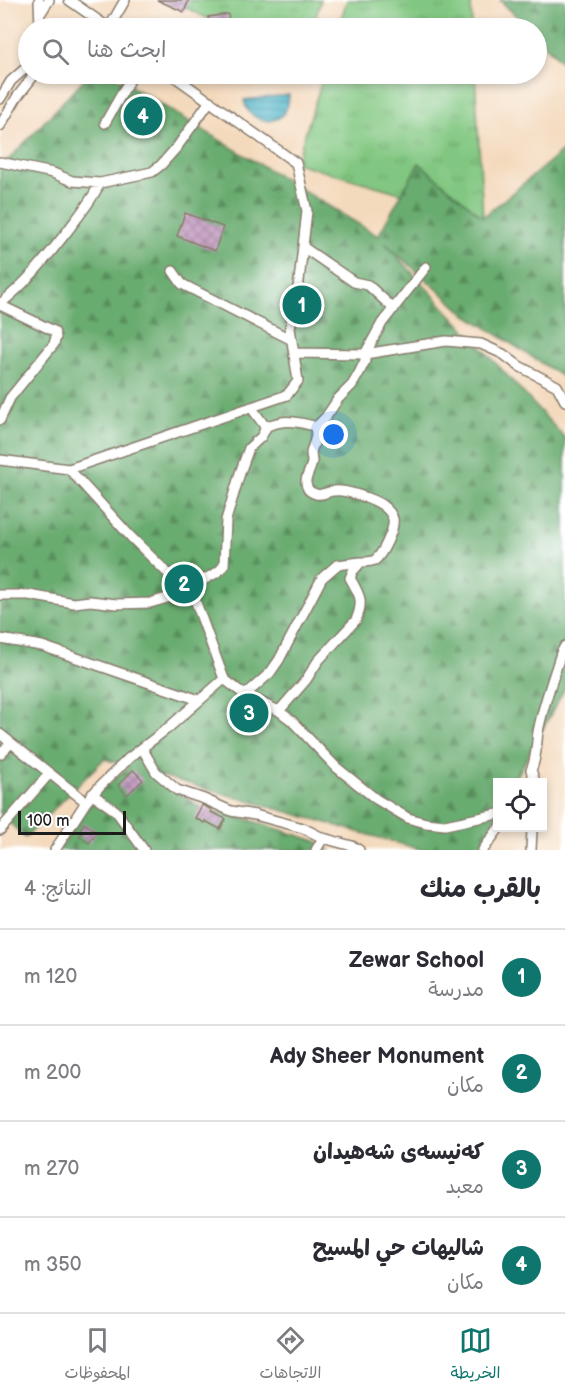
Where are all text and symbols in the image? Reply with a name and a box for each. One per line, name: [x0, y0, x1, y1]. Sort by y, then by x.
search box: [18, 18, 547, 84]
icon: search: [39, 35, 72, 68]
text: ابحث هنا: [87, 37, 167, 64]
pin: 4: [124, 94, 162, 138]
pin: 1: [282, 282, 322, 328]
your location: [319, 420, 348, 449]
pin: 2: [164, 562, 204, 606]
pin: 3: [230, 690, 268, 736]
map controls: [493, 778, 547, 832]
button: locate: [493, 778, 547, 832]
scale bar: [18, 808, 126, 836]
text: 100 m: [27, 812, 70, 831]
text: بالقرب منك: [420, 874, 541, 905]
text: النتائج: 4: [24, 877, 92, 901]
text: Zewar School: [349, 947, 484, 974]
text: 120 m: [24, 965, 77, 989]
text: 1: [517, 965, 526, 989]
text: مدرسة: [428, 978, 484, 1002]
text: Ady Sheer Monument: [270, 1043, 484, 1070]
text: 200 m: [24, 1061, 81, 1085]
text: 2: [516, 1061, 528, 1085]
text: مكان: [447, 1074, 484, 1098]
text: کەنیسەی شەهیدان: [313, 1139, 484, 1166]
text: 270 m: [24, 1157, 79, 1181]
text: 3: [516, 1157, 527, 1181]
text: معبد: [446, 1175, 484, 1199]
text: شاليهات حي المسيح: [312, 1235, 484, 1262]
text: 350 m: [24, 1253, 81, 1277]
text: 4: [516, 1253, 527, 1277]
text: مكان: [447, 1271, 484, 1295]
tab: المحفوظات: [65, 1324, 130, 1387]
tab: الاتجاهات: [260, 1324, 321, 1387]
tab: الخريطة: [451, 1324, 500, 1387]

